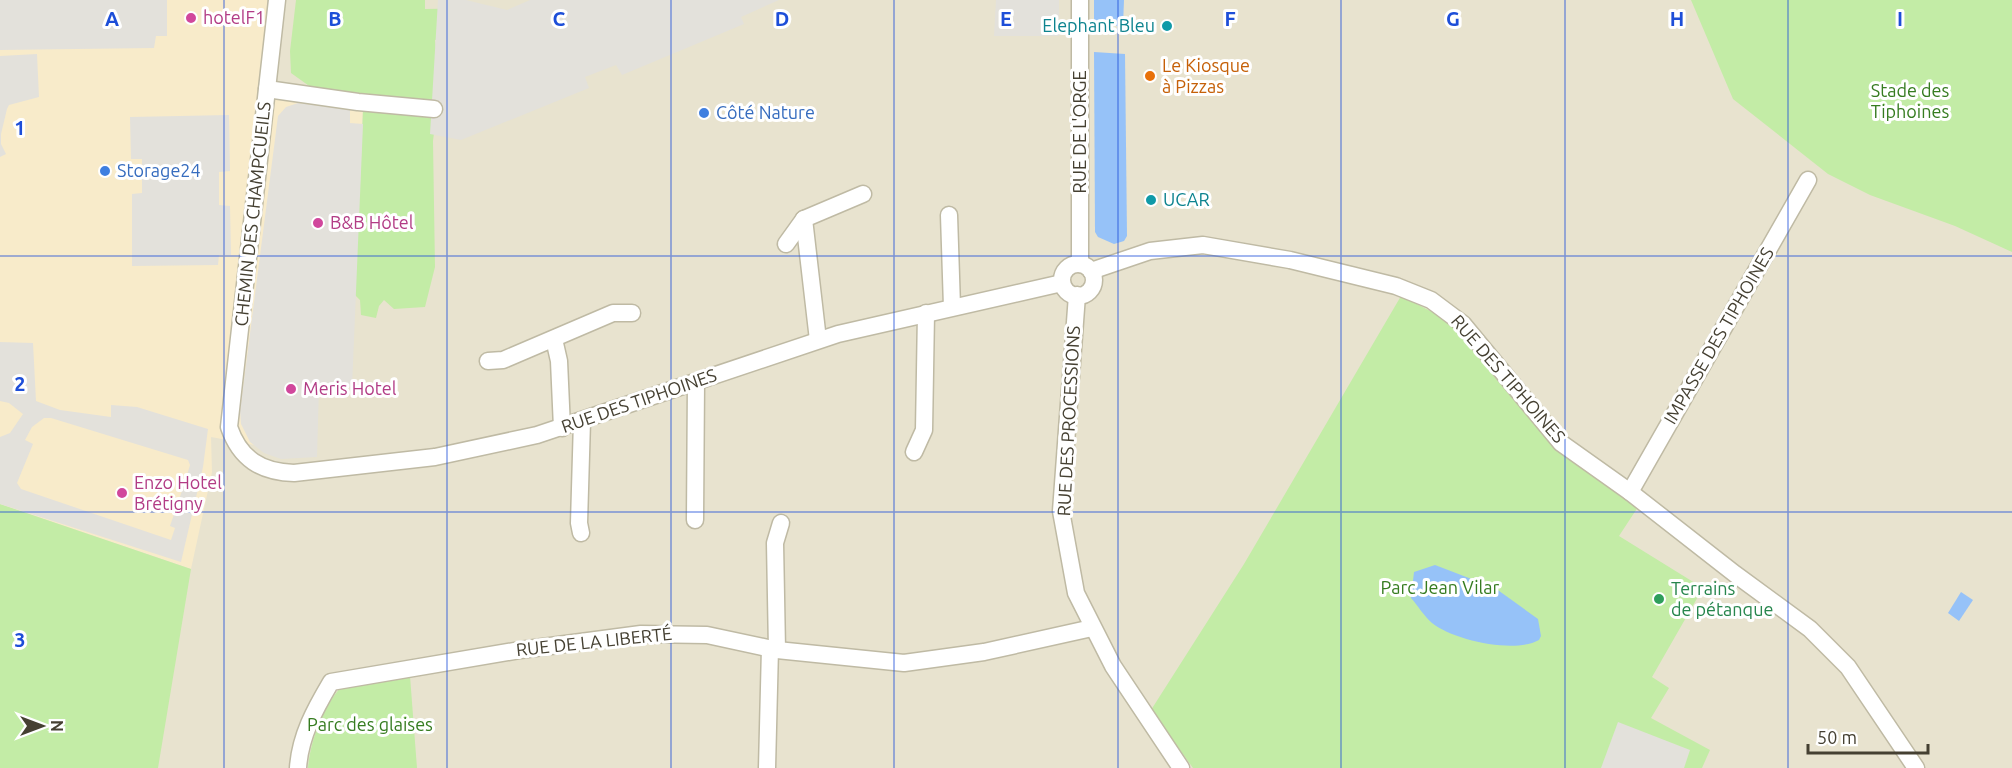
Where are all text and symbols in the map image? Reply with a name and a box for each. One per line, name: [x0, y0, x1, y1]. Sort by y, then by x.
text: A: [105, 7, 119, 30]
place label: hotelF1: [203, 7, 265, 27]
text: B: [328, 7, 342, 30]
text: C: [553, 7, 566, 30]
text: D: [775, 7, 789, 30]
text: E: [1000, 7, 1012, 30]
text: F: [1224, 7, 1236, 30]
text: G: [1446, 7, 1460, 30]
text: H: [1670, 7, 1684, 30]
text: I: [1897, 7, 1903, 30]
marker: hotelF1: [184, 11, 198, 25]
place label: Elephant Bleu: [1042, 15, 1155, 35]
marker: Elephant Bleu: [1160, 19, 1174, 33]
place label: Le Kiosque à Pizzas: [1162, 55, 1250, 96]
marker: Le Kiosque à Pizzas: [1143, 69, 1157, 83]
street label: RUE DE L'ORGE: [1069, 70, 1089, 194]
park label: Stade des Tiphoines: [1871, 80, 1949, 121]
street label: CHEMIN DES CHAMPCUEILS: [230, 101, 274, 327]
place label: Côté Nature: [716, 102, 815, 122]
marker: Côté Nature: [697, 106, 711, 120]
text: 1: [14, 116, 26, 139]
place label: Storage24: [117, 160, 201, 180]
marker: Storage24: [98, 164, 112, 178]
place label: UCAR: [1163, 189, 1210, 209]
marker: UCAR: [1144, 193, 1158, 207]
place label: B&B Hôtel: [330, 212, 414, 232]
marker: B&B Hôtel: [311, 216, 325, 230]
street label: IMPASSE DES TIPHOINES: [1659, 244, 1777, 427]
street label: RUE DES TIPHOINES: [1448, 310, 1570, 446]
street label: RUE DES PROCESSIONS: [1053, 325, 1083, 517]
street label: RUE DES TIPHOINES: [558, 364, 719, 436]
text: 2: [14, 372, 26, 395]
place label: Meris Hotel: [303, 378, 397, 398]
marker: Meris Hotel: [284, 382, 298, 396]
place label: Enzo Hotel Brétigny: [134, 472, 222, 513]
marker: Enzo Hotel Brétigny: [115, 486, 129, 500]
park label: Parc Jean Vilar: [1381, 577, 1500, 597]
place label: Terrains de pétanque: [1671, 578, 1773, 619]
marker: Terrains de pétanque: [1652, 592, 1666, 606]
street label: RUE DE LA LIBERTÉ: [515, 622, 673, 659]
text: 3: [14, 628, 26, 651]
north arrow: [12, 696, 72, 756]
park label: Parc des glaises: [307, 714, 433, 734]
scale bar: [1808, 717, 1928, 755]
text: N: [48, 720, 66, 732]
text: 50 m: [1817, 727, 1857, 747]

